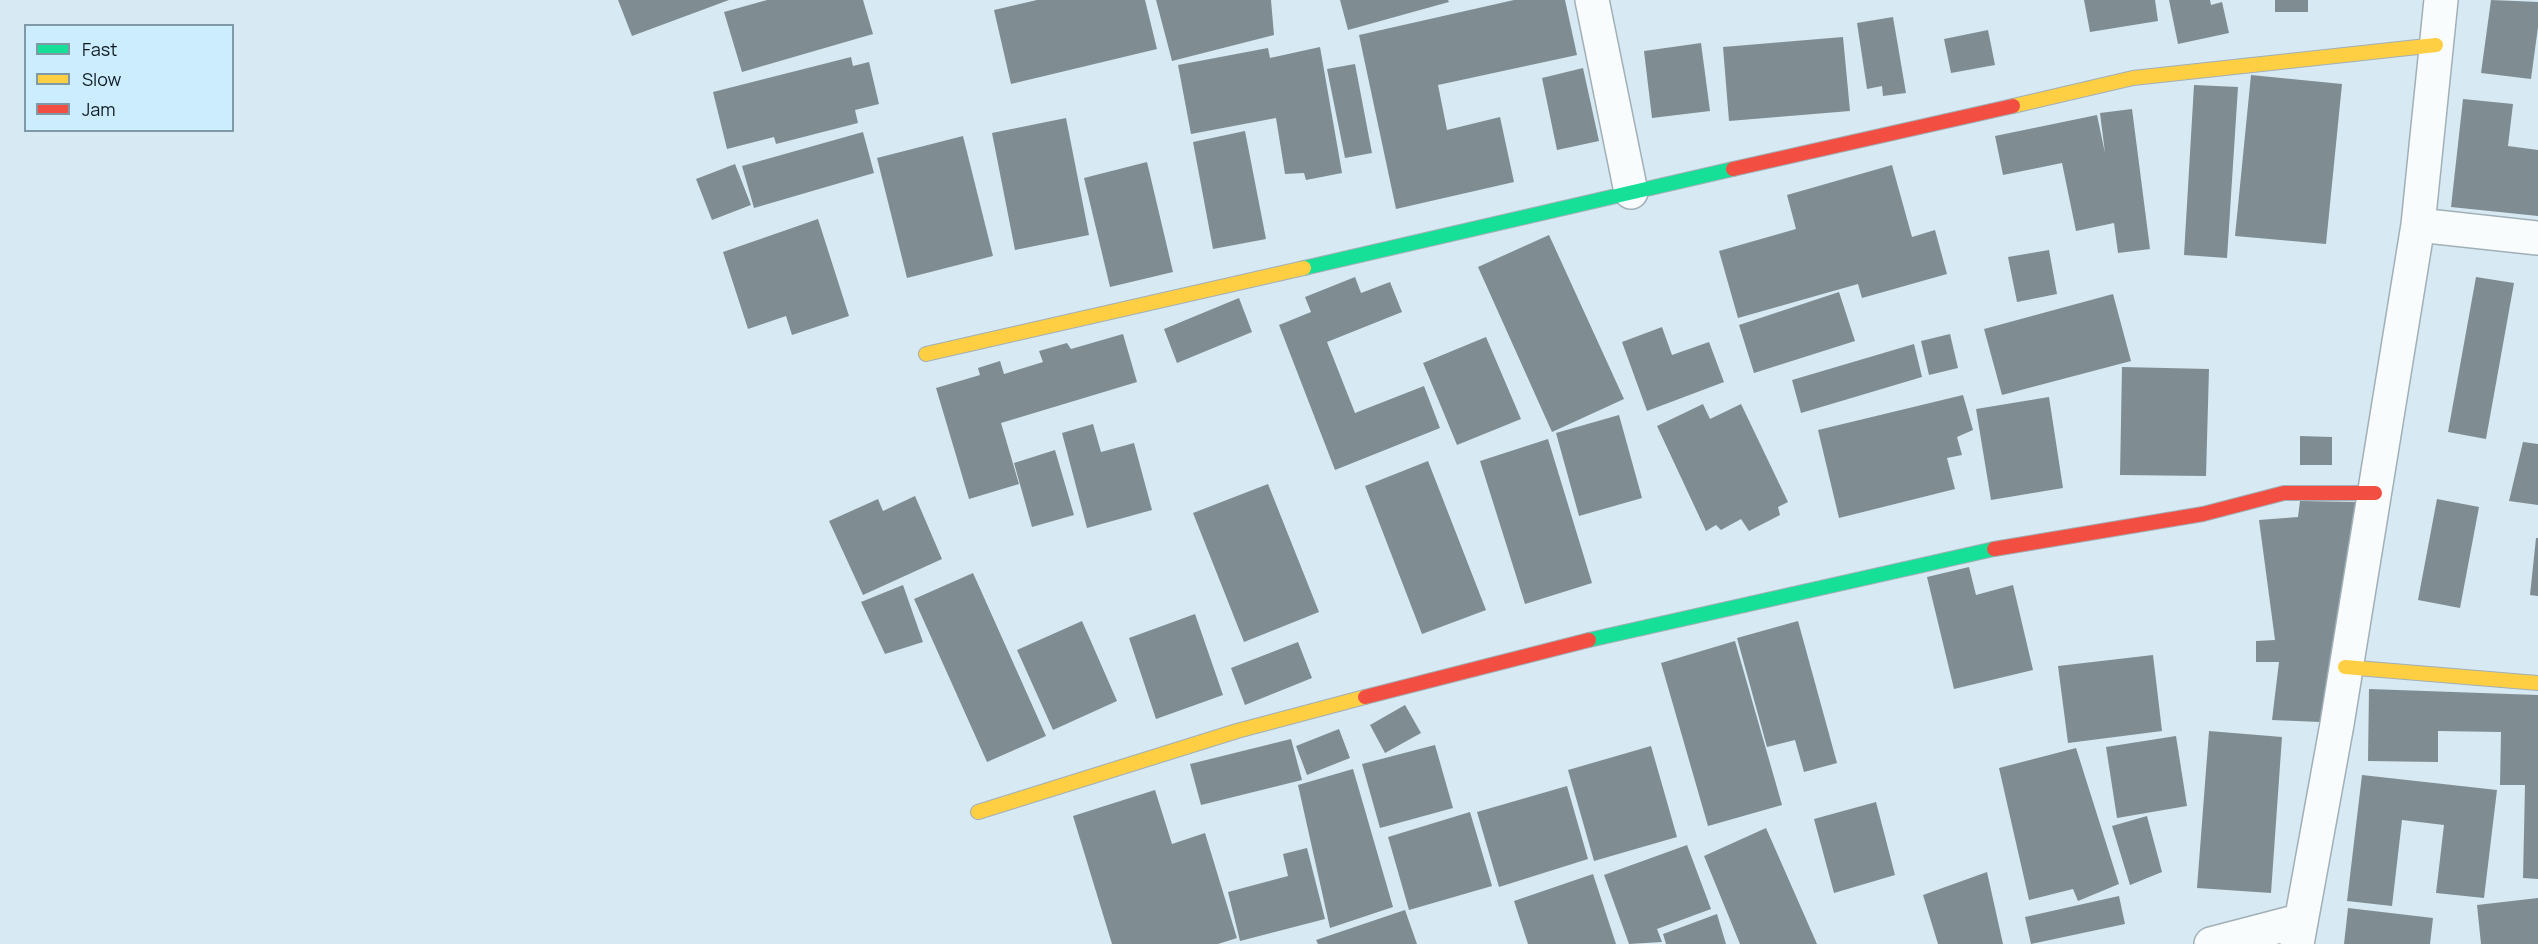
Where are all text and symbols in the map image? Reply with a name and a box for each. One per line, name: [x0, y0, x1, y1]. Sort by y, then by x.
legend: [24, 24, 234, 132]
text: Fast: [82, 37, 117, 61]
text: Slow: [82, 67, 121, 91]
text: Jam: [82, 97, 116, 121]

